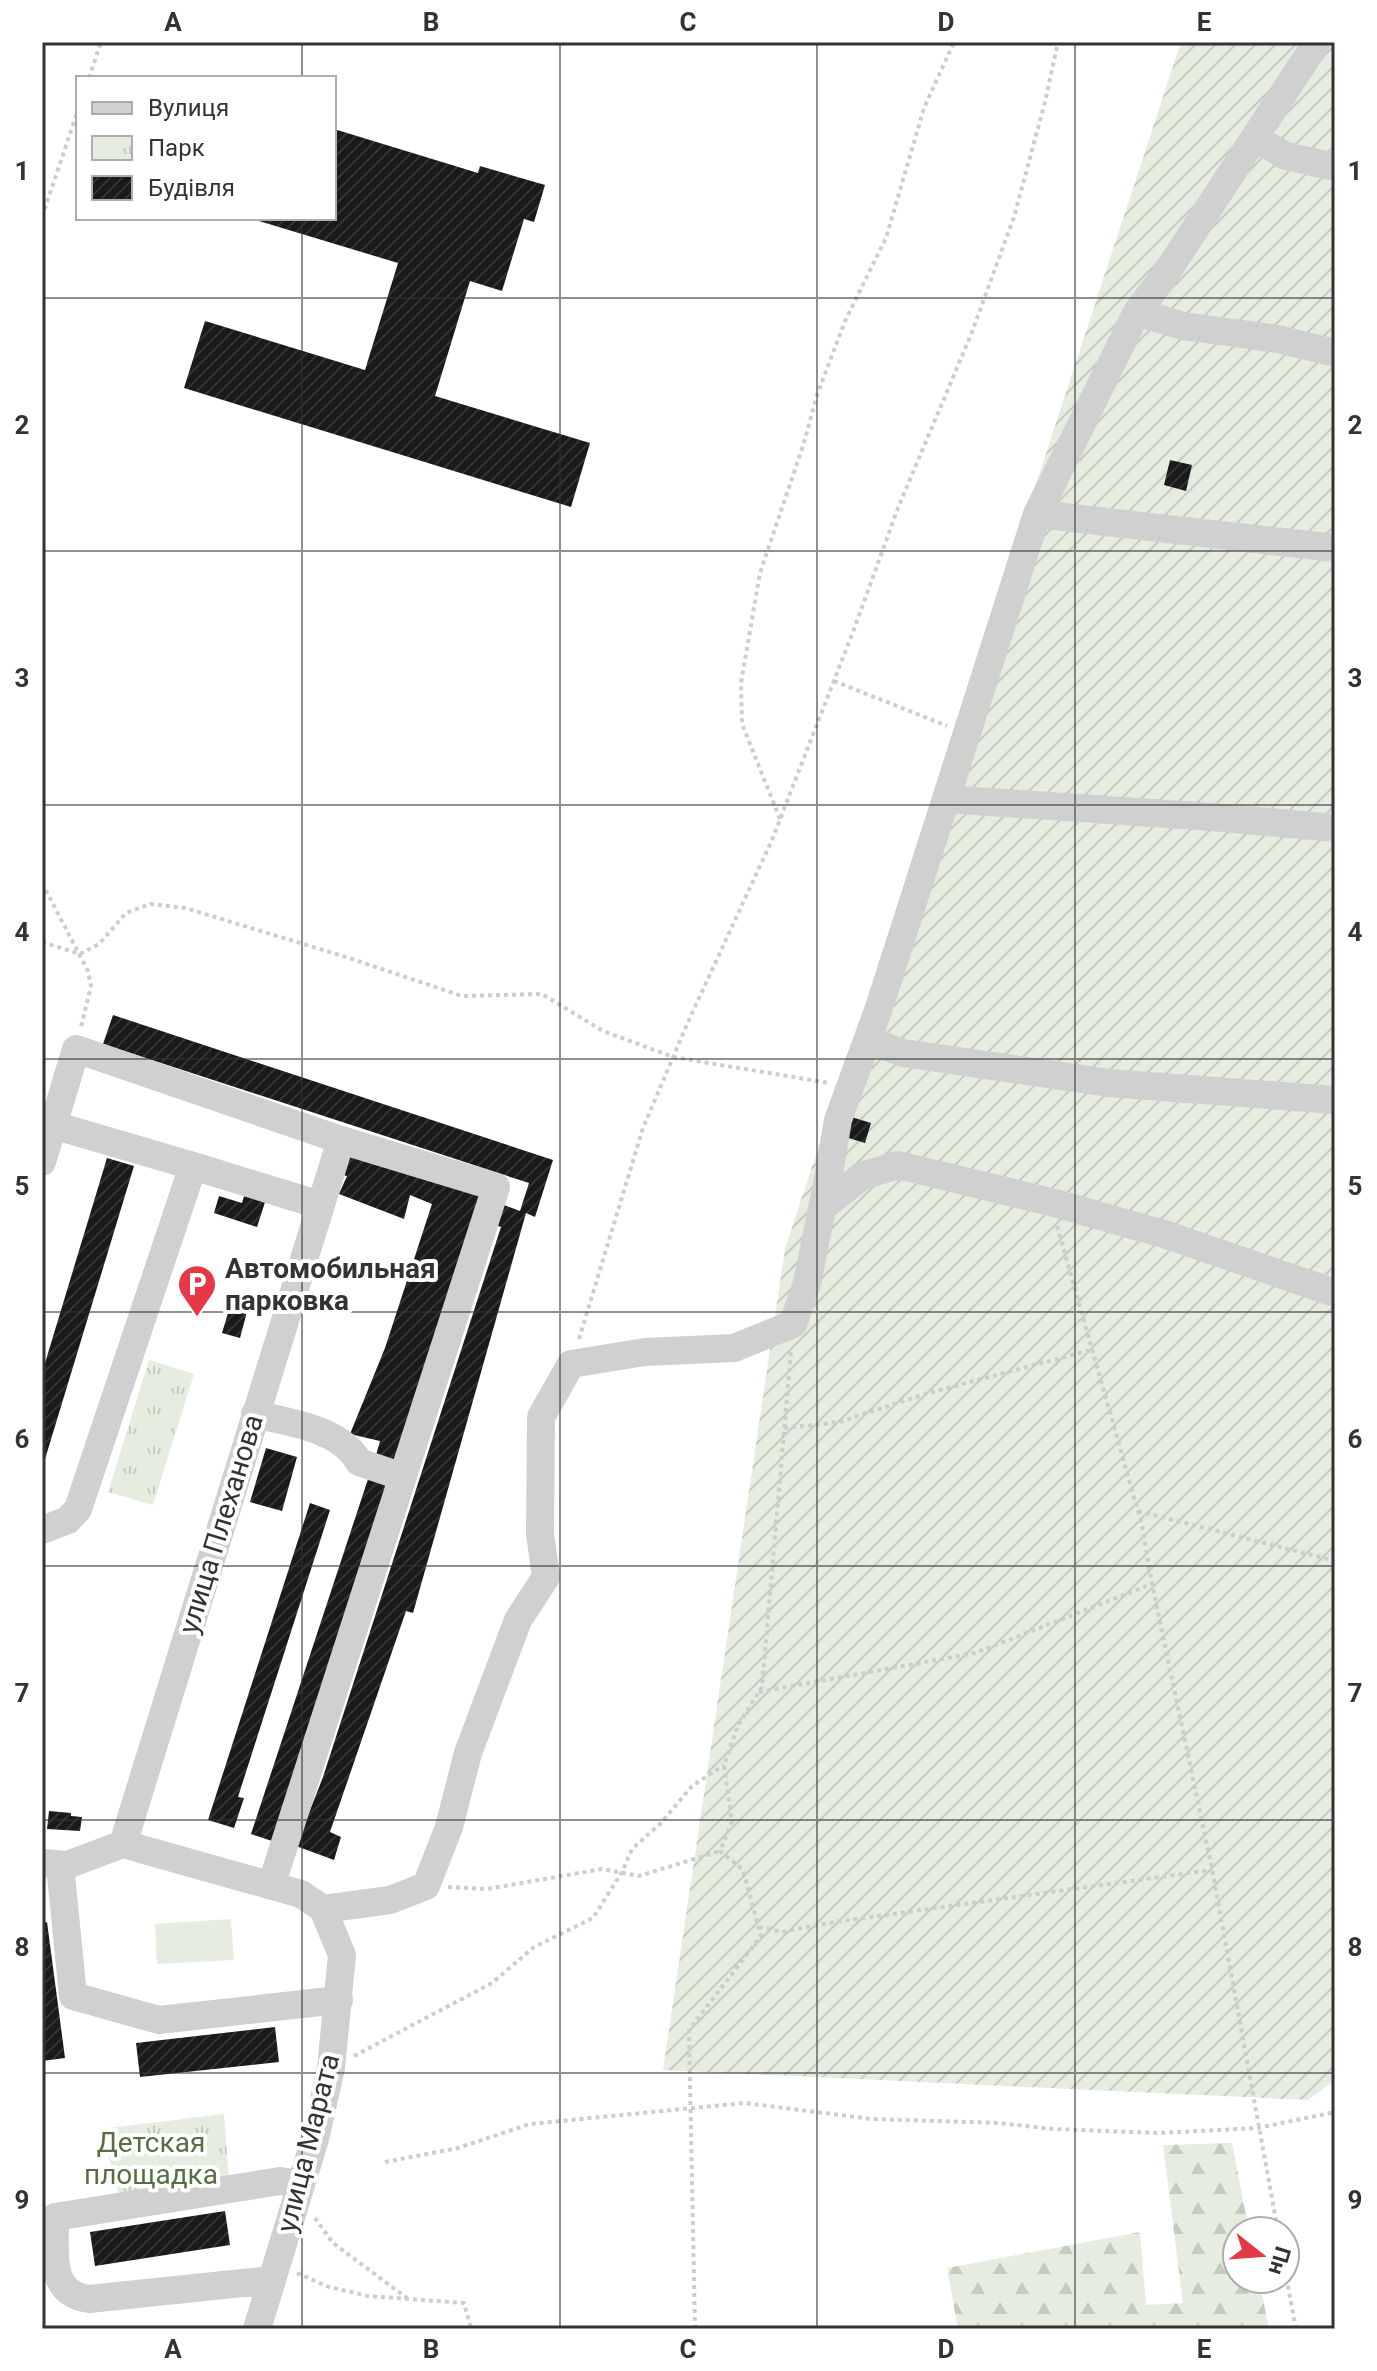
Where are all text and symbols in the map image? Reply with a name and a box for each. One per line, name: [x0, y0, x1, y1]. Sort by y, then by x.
text: A: [164, 7, 182, 37]
text: B: [423, 7, 439, 37]
text: C: [679, 7, 697, 37]
text: D: [938, 7, 954, 37]
text: E: [1197, 7, 1212, 37]
legend: [76, 76, 336, 220]
text: Вулиця: [148, 94, 229, 122]
text: Парк: [148, 134, 205, 162]
text: 1: [15, 156, 29, 186]
text: 1: [1348, 156, 1362, 186]
text: Будівля: [148, 174, 235, 202]
text: 2: [15, 410, 29, 440]
text: 2: [1348, 410, 1362, 440]
text: 3: [15, 663, 29, 693]
text: 3: [1348, 663, 1362, 693]
text: 4: [15, 917, 30, 947]
text: 4: [1348, 917, 1363, 947]
text: 5: [15, 1171, 29, 1201]
text: 5: [1348, 1171, 1362, 1201]
place label: Автомобильная парковка: [225, 1252, 436, 1317]
parking icon: Автомобильная парковка: [176, 1263, 218, 1318]
street label: улица Плеханова: [172, 1410, 270, 1638]
text: 6: [15, 1424, 30, 1454]
text: 6: [1348, 1424, 1363, 1454]
text: 7: [15, 1678, 29, 1708]
text: 7: [1348, 1678, 1362, 1708]
text: 8: [15, 1932, 29, 1962]
text: 8: [1348, 1932, 1362, 1962]
street label: улица Марата: [270, 2050, 346, 2236]
park label: Детская площадка: [84, 2126, 218, 2191]
text: 9: [15, 2185, 29, 2215]
text: 9: [1348, 2185, 1362, 2215]
north arrow: [1221, 2215, 1301, 2295]
text: Пн: [1264, 2244, 1296, 2278]
text: A: [164, 2334, 182, 2364]
text: B: [423, 2334, 439, 2364]
text: C: [679, 2334, 697, 2364]
text: D: [938, 2334, 954, 2364]
text: E: [1197, 2334, 1212, 2364]

